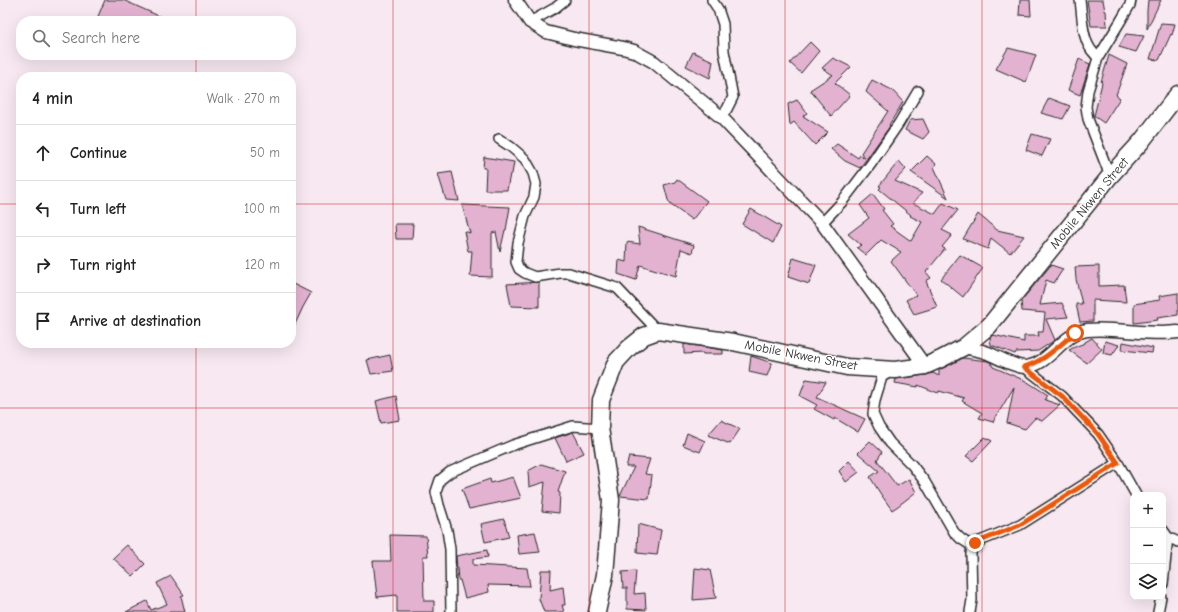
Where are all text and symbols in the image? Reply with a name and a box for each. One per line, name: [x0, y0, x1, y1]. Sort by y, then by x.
search box: [16, 16, 296, 60]
icon: search: [30, 27, 52, 49]
text: Search here: [62, 29, 140, 47]
text: 4 min: [32, 89, 73, 108]
text: Walk · 270 m: [207, 91, 280, 106]
icon: ahead: [32, 142, 54, 164]
text: Continue: [70, 144, 127, 162]
text: 50 m: [250, 145, 280, 160]
street label: Mobile Nkwen Street: [1046, 153, 1132, 252]
icon: left: [32, 198, 54, 220]
text: Turn left: [70, 200, 126, 218]
text: 100 m: [244, 201, 280, 216]
icon: right: [32, 254, 54, 276]
text: Turn right: [70, 256, 136, 274]
text: 120 m: [245, 257, 280, 272]
icon: arrive: [32, 310, 54, 332]
text: Arrive at destination: [70, 312, 201, 330]
route start: [1066, 324, 1084, 342]
street label: Mobile Nkwen Street: [743, 337, 860, 374]
map controls: [1130, 492, 1166, 600]
button: +: [1130, 492, 1166, 528]
button: −: [1130, 528, 1166, 564]
route end: [966, 534, 984, 552]
button: layers: [1130, 564, 1166, 600]

